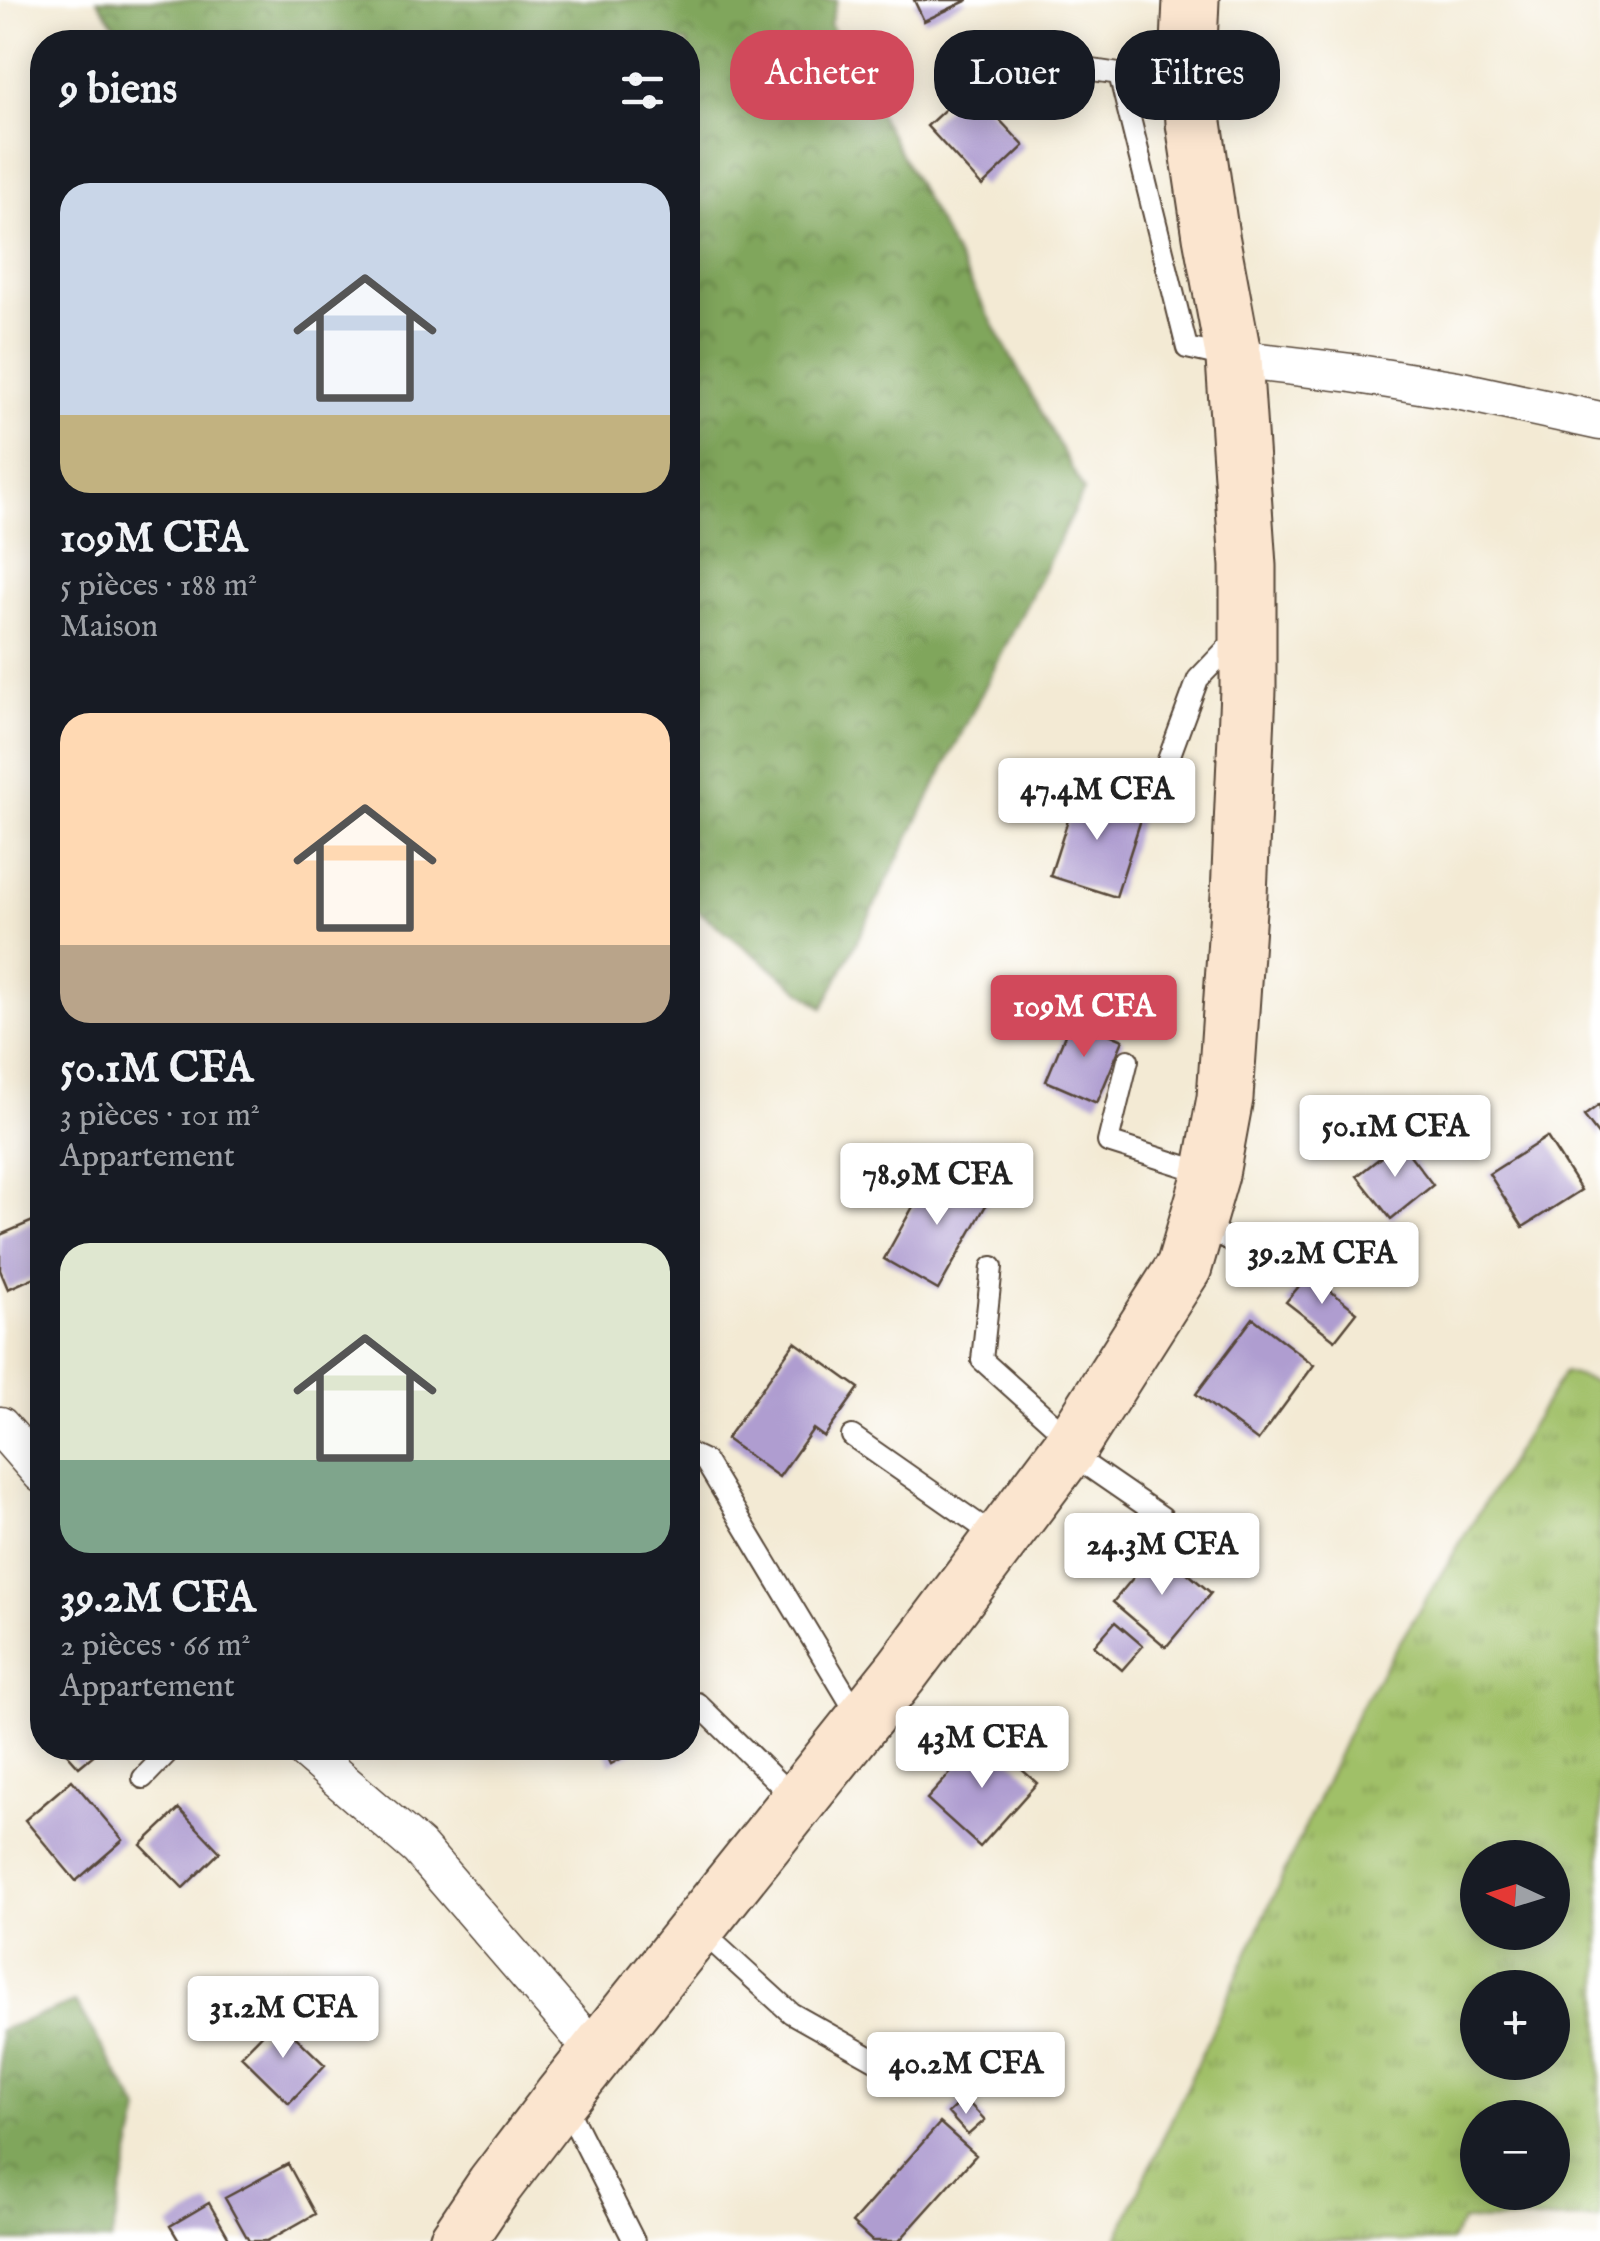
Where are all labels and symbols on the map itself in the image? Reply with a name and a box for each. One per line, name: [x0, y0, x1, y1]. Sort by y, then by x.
pin: 47.4M CFA: [983, 758, 1211, 843]
pin: 109M CFA: [981, 975, 1187, 1060]
pin: 50.1M CFA: [1281, 1095, 1509, 1180]
pin: 78.9M CFA: [823, 1143, 1051, 1228]
pin: 39.2M CFA: [1208, 1222, 1436, 1307]
pin: 24.3M CFA: [1048, 1513, 1276, 1598]
pin: 43M CFA: [890, 1706, 1074, 1791]
north arrow: [1460, 1840, 1570, 1950]
pin: 31.2M CFA: [169, 1976, 397, 2061]
pin: 40.2M CFA: [852, 2032, 1080, 2117]

